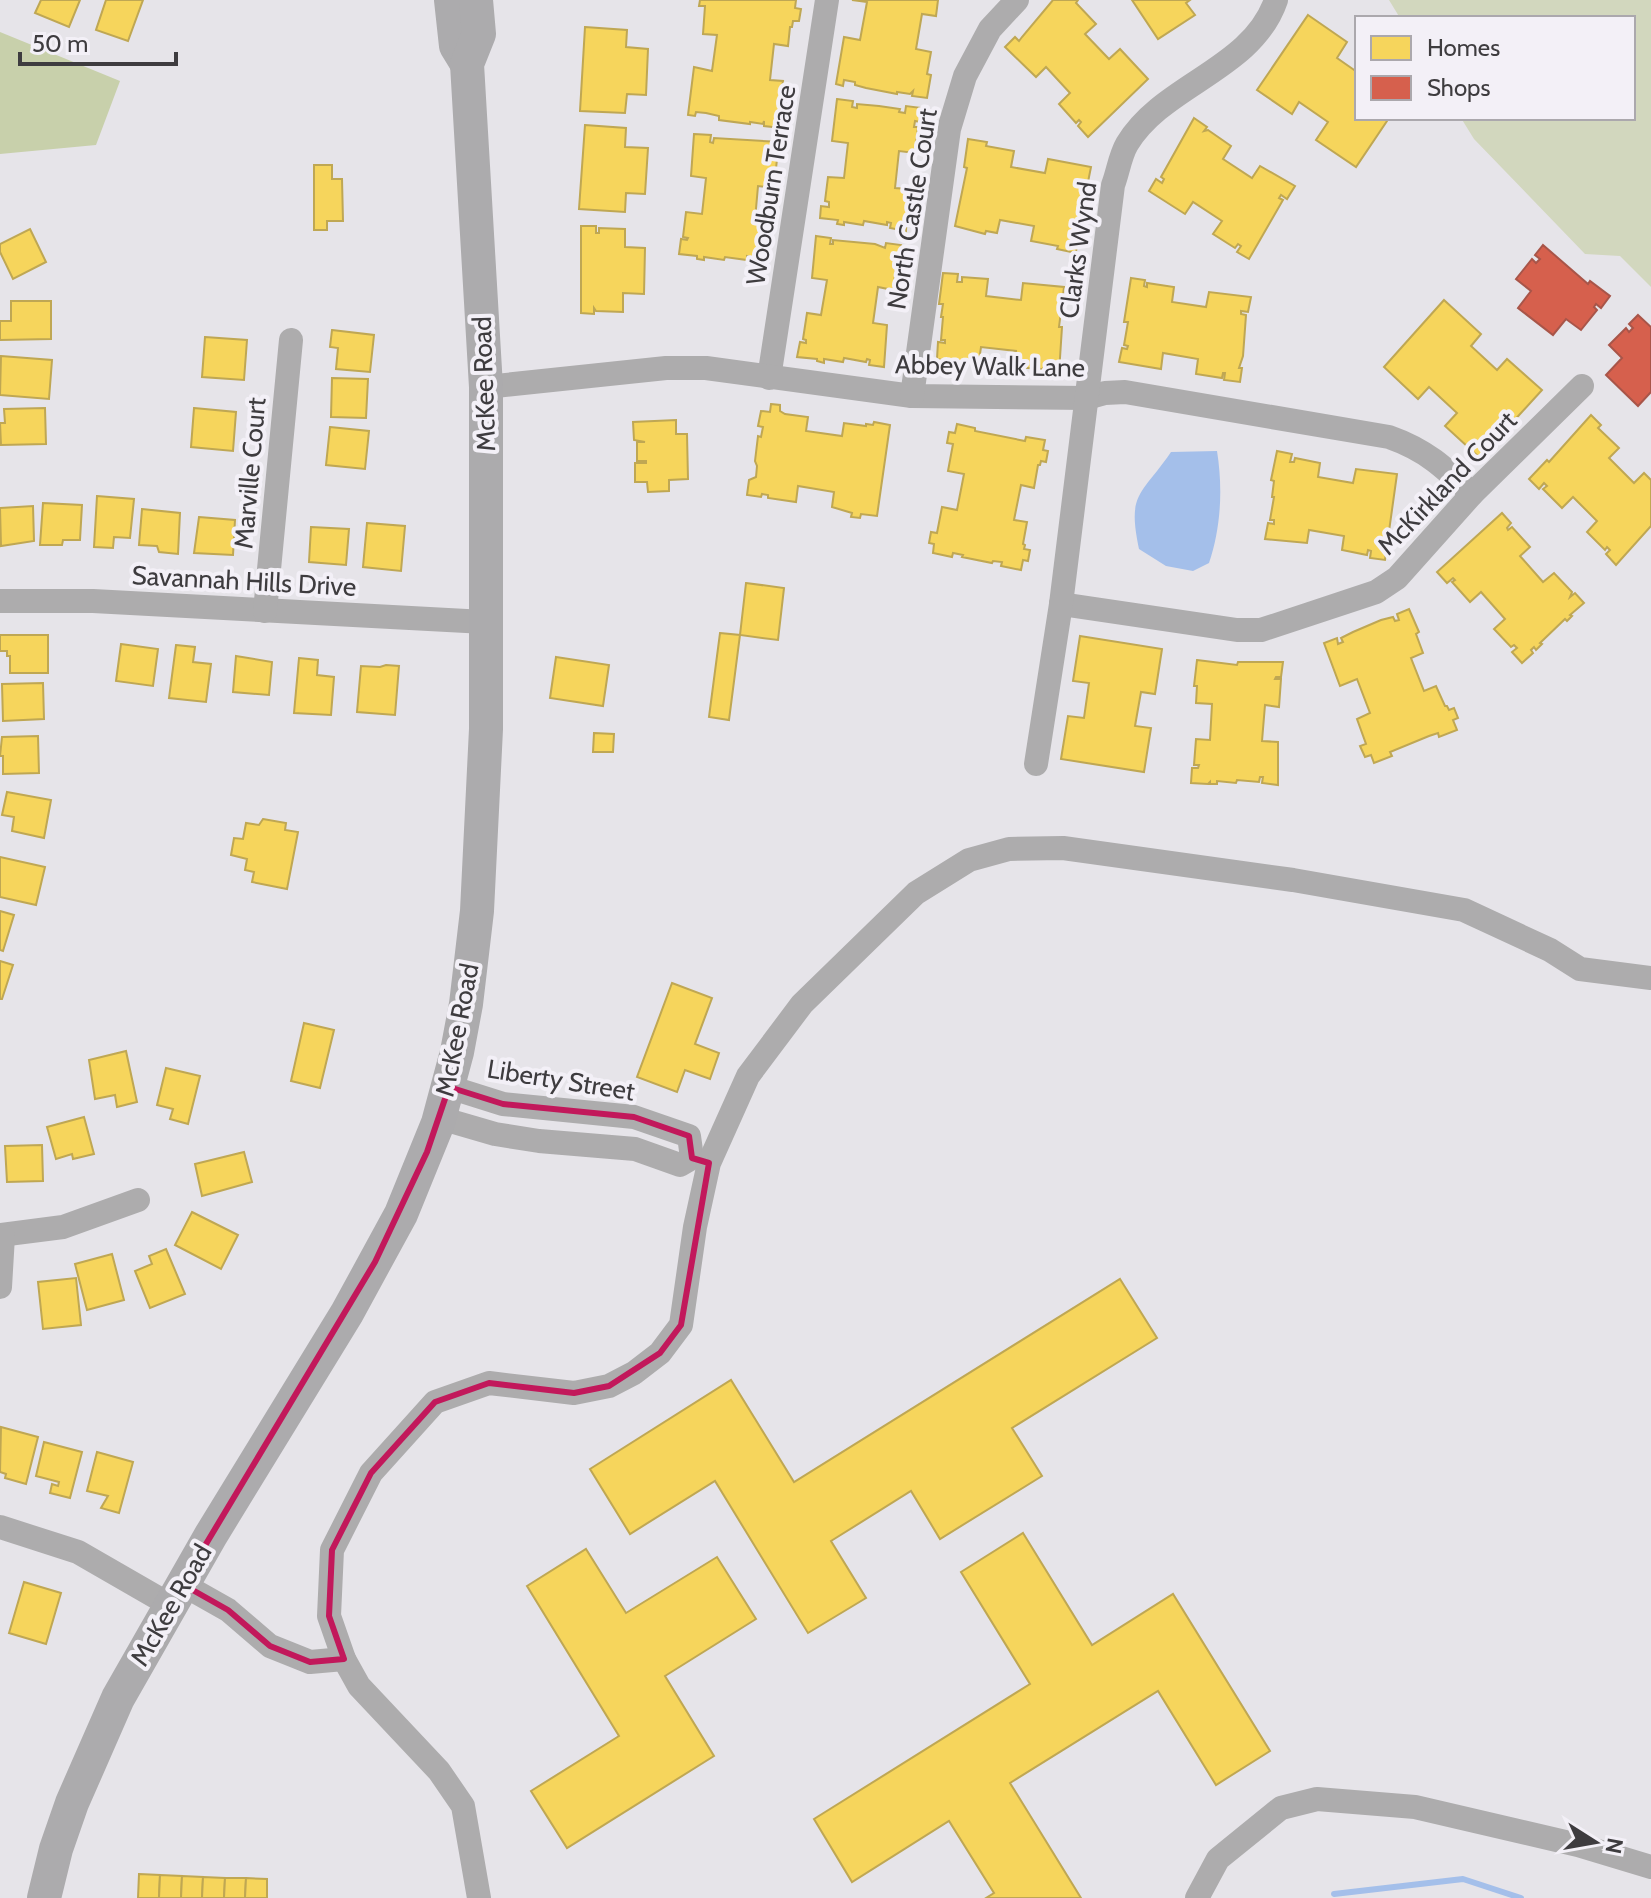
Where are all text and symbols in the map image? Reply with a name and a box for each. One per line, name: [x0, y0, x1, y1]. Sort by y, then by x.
scale bar: [20, 16, 176, 66]
legend: [1355, 16, 1635, 120]
text: 50 m: [32, 29, 88, 58]
text: Homes: [1427, 33, 1500, 62]
text: Shops: [1427, 73, 1490, 102]
street label: Woodburn Terrace: [739, 83, 803, 287]
street label: North Castle Court: [880, 106, 944, 312]
street label: Clarks Wynd: [1053, 180, 1103, 320]
street label: McKee Road: [466, 316, 502, 452]
street label: Abbey Walk Lane: [895, 348, 1085, 384]
street label: Marville Court: [227, 396, 273, 550]
street label: McKirkland Court: [1371, 404, 1524, 561]
street label: Savannah Hills Drive: [131, 559, 357, 603]
street label: McKee Road: [428, 961, 486, 1099]
street label: Liberty Street: [485, 1053, 637, 1107]
street label: McKee Road: [123, 1539, 219, 1671]
north arrow: [1555, 1802, 1635, 1882]
text: N: [1599, 1836, 1629, 1856]

